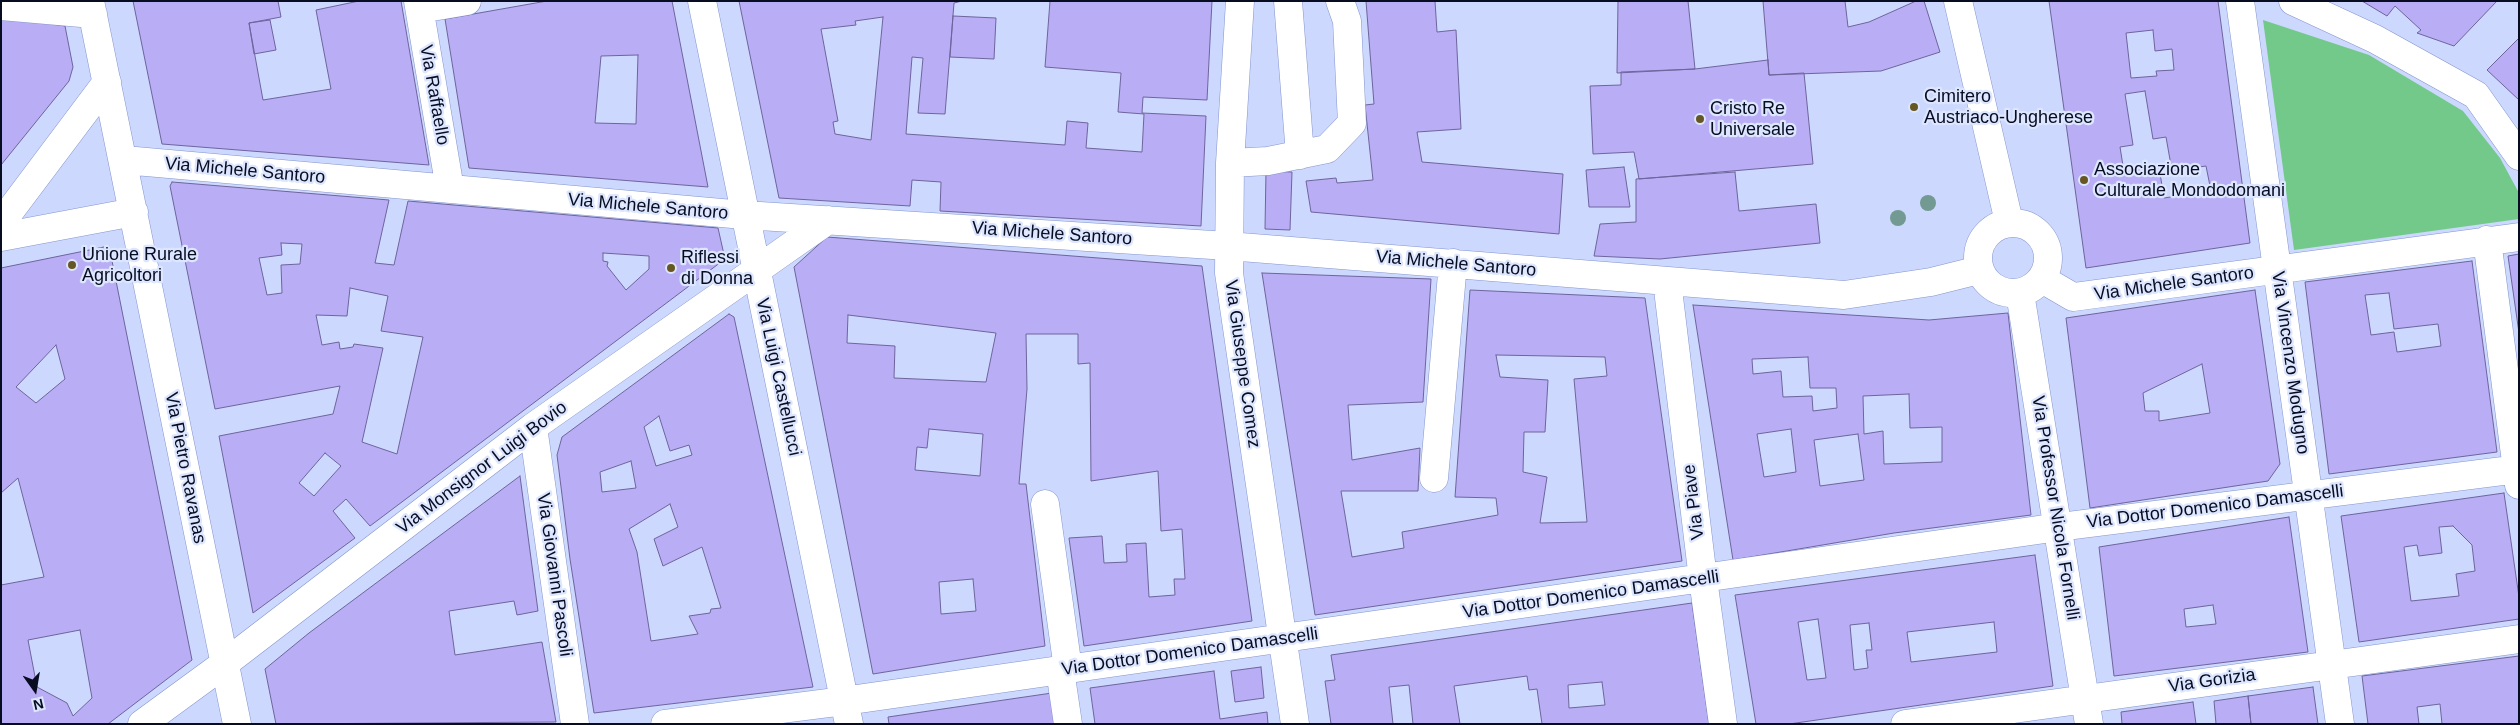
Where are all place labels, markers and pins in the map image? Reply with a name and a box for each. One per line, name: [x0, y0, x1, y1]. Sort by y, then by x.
place label: Cimitero Austriaco-Ungherese: [1924, 86, 2093, 128]
place label: Cristo Re Universale: [1710, 98, 1795, 140]
marker: Cimitero Austriaco-Ungherese: [1908, 101, 1920, 113]
marker: Cristo Re Universale: [1694, 113, 1706, 125]
place label: Associazione Culturale Mondodomani: [2094, 159, 2285, 202]
marker: Associazione Culturale Mondodomani: [2078, 174, 2090, 186]
place label: Unione Rurale Agricoltori: [82, 244, 197, 286]
place label: Riflessi di Donna: [681, 247, 753, 290]
marker: Unione Rurale Agricoltori: [66, 259, 78, 271]
marker: Riflessi di Donna: [665, 262, 677, 274]

